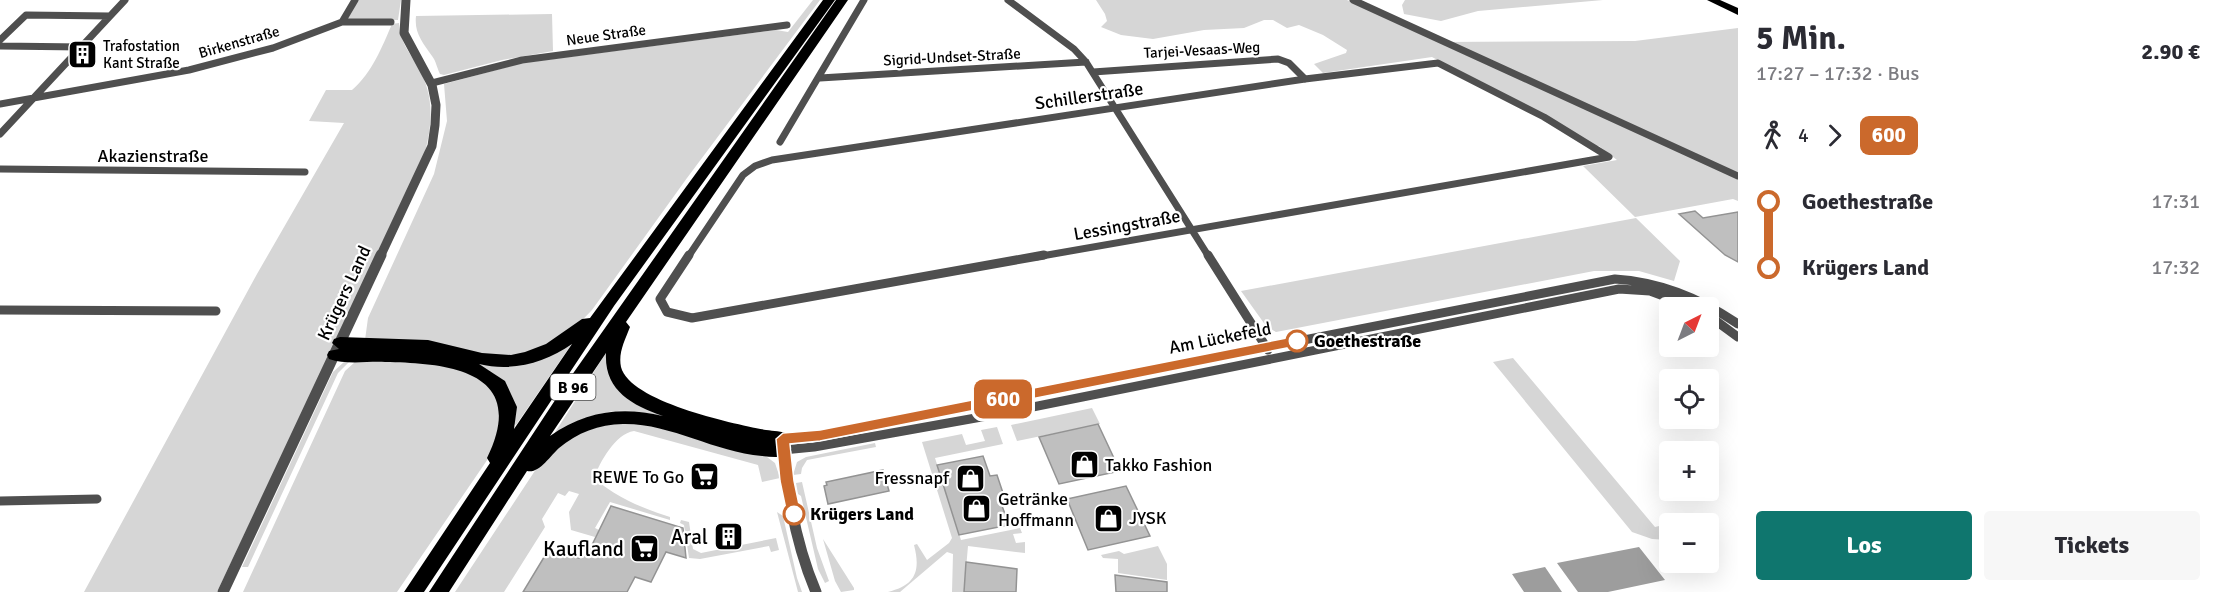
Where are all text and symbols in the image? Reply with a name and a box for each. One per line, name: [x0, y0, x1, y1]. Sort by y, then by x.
text: 5 Min.: [1756, 18, 1846, 59]
street label: Neue Straße: [565, 21, 647, 49]
street label: Birkenstraße: [196, 22, 282, 62]
place label: Trafostation Kant Straße: [103, 37, 180, 72]
street label: Tarjei-Vesaas-Weg: [1143, 38, 1261, 62]
text: 2.90 €: [2141, 38, 2200, 65]
building icon: Trafostation Kant Straße: [66, 39, 98, 71]
street label: Sigrid-Undset-Straße: [883, 44, 1021, 70]
text: 17:27 – 17:32 · Bus: [1756, 61, 1919, 86]
street label: Schillerstraße: [1033, 78, 1145, 114]
icon: walk: [1756, 119, 1789, 152]
icon: forward: [1818, 119, 1851, 152]
text: 600: [1872, 122, 1906, 148]
text: 4: [1798, 123, 1809, 148]
street label: Akazienstraße: [98, 145, 209, 167]
text: Goethestraße: [1802, 188, 1933, 215]
text: 17:31: [2151, 189, 2200, 214]
street label: Lessingstraße: [1072, 205, 1182, 245]
street label: Krügers Land: [313, 242, 375, 344]
text: Krügers Land: [1802, 254, 1929, 281]
text: 17:32: [2151, 255, 2200, 280]
north arrow: [1659, 297, 1719, 357]
map controls: [1659, 297, 1719, 573]
street label: Am Lückefeld: [1167, 317, 1273, 359]
marker: Goethestraße: [1286, 330, 1308, 352]
place label: Goethestraße: [1314, 330, 1421, 352]
button: locate: [1659, 369, 1719, 429]
road number: B 96: [550, 374, 596, 400]
line badge: 600: [968, 380, 1038, 418]
text: 600: [986, 386, 1020, 412]
button: +: [1659, 441, 1719, 501]
shop icon: Takko Fashion: [1068, 449, 1100, 481]
place label: Takko Fashion: [1105, 454, 1212, 476]
supermarket icon: REWE To Go: [689, 461, 721, 493]
shop icon: Fressnapf: [954, 462, 986, 494]
place label: REWE To Go: [592, 466, 684, 488]
place label: Fressnapf: [874, 467, 950, 489]
place label: Getränke Hoffmann: [998, 488, 1074, 531]
shop icon: Getränke Hoffmann: [961, 493, 993, 525]
shop icon: JYSK: [1092, 502, 1124, 534]
marker: Krügers Land: [783, 503, 805, 525]
place label: Krügers Land: [810, 503, 914, 525]
place label: JYSK: [1129, 507, 1167, 529]
button: Los: [1756, 511, 1972, 580]
button: Tickets: [1984, 511, 2200, 580]
button: −: [1659, 513, 1719, 573]
building icon: Aral: [713, 521, 745, 553]
place label: Aral: [671, 524, 708, 550]
supermarket icon: Kaufland: [629, 533, 661, 565]
place label: Kaufland: [543, 536, 624, 562]

